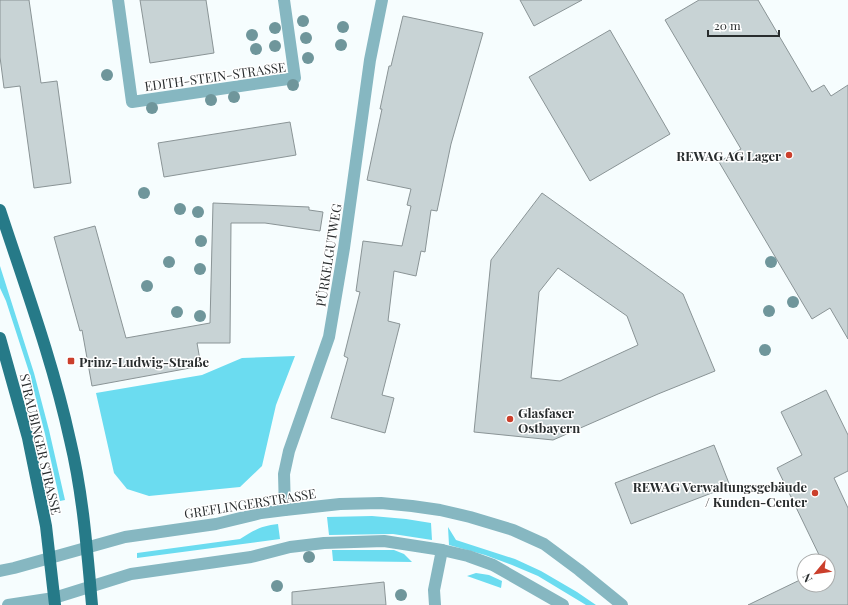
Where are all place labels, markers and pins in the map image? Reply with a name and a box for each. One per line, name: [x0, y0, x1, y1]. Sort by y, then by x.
place label: REWAG AG Lager: [676, 147, 781, 164]
marker: REWAG AG Lager: [784, 150, 794, 160]
place label: Prinz-Ludwig-Straße: [79, 353, 210, 370]
marker: Prinz-Ludwig-Straße: [66, 356, 76, 366]
place label: Glasfaser Ostbayern: [518, 404, 580, 436]
marker: Glasfaser Ostbayern: [505, 414, 515, 424]
place label: REWAG Verwaltungsgebäude / Kunden-Center: [633, 478, 807, 510]
marker: REWAG Verwaltungsgebäude / Kunden-Center: [810, 488, 820, 498]

